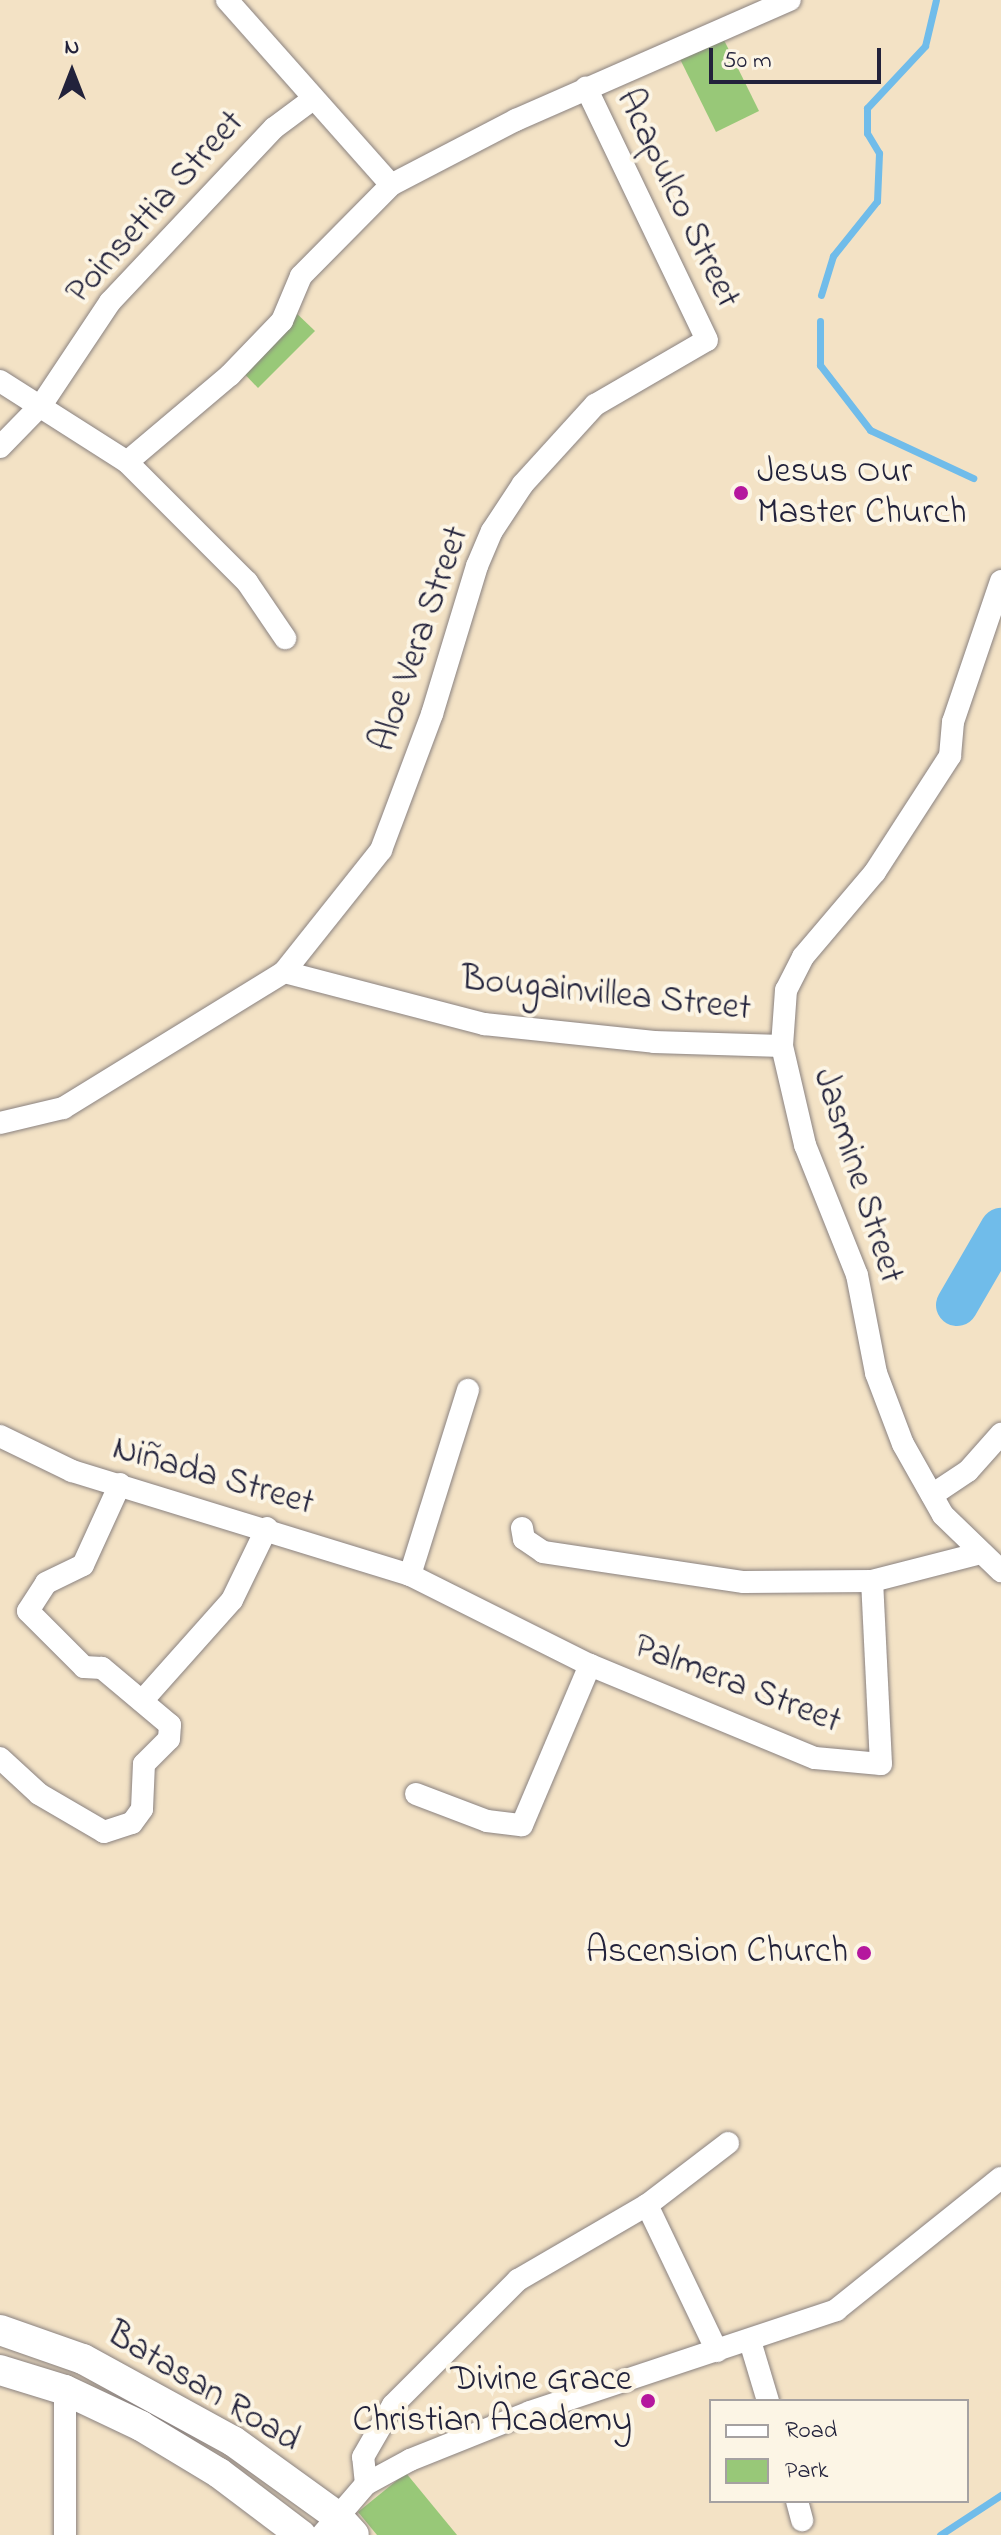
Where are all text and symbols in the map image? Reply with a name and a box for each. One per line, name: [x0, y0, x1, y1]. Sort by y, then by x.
north arrow: [32, 32, 112, 112]
text: N: [65, 32, 79, 64]
scale bar: [713, 32, 885, 82]
text: 50 m: [723, 44, 772, 79]
street label: Acapulco Street: [605, 83, 749, 315]
street label: Poinsettia Street: [58, 102, 254, 314]
place label: Jesus Our Master Church: [757, 450, 967, 535]
marker: Jesus Our Master Church: [732, 484, 750, 502]
street label: Aloe Vera Street: [362, 521, 480, 757]
street label: Bougainvillea Street: [459, 958, 753, 1032]
street label: Jasmine Street: [802, 1063, 912, 1289]
street label: Niñada Street: [107, 1428, 319, 1526]
street label: Palmera Street: [627, 1626, 847, 1744]
place label: Ascension Church: [586, 1931, 848, 1975]
marker: Ascension Church: [855, 1944, 873, 1962]
street label: Batasan Road: [98, 2313, 308, 2463]
place label: Divine Grace Christian Academy: [352, 2358, 632, 2443]
marker: Divine Grace Christian Academy: [639, 2392, 657, 2410]
legend: [709, 2399, 969, 2503]
text: Road: [785, 2414, 837, 2449]
text: Park: [785, 2454, 828, 2489]

